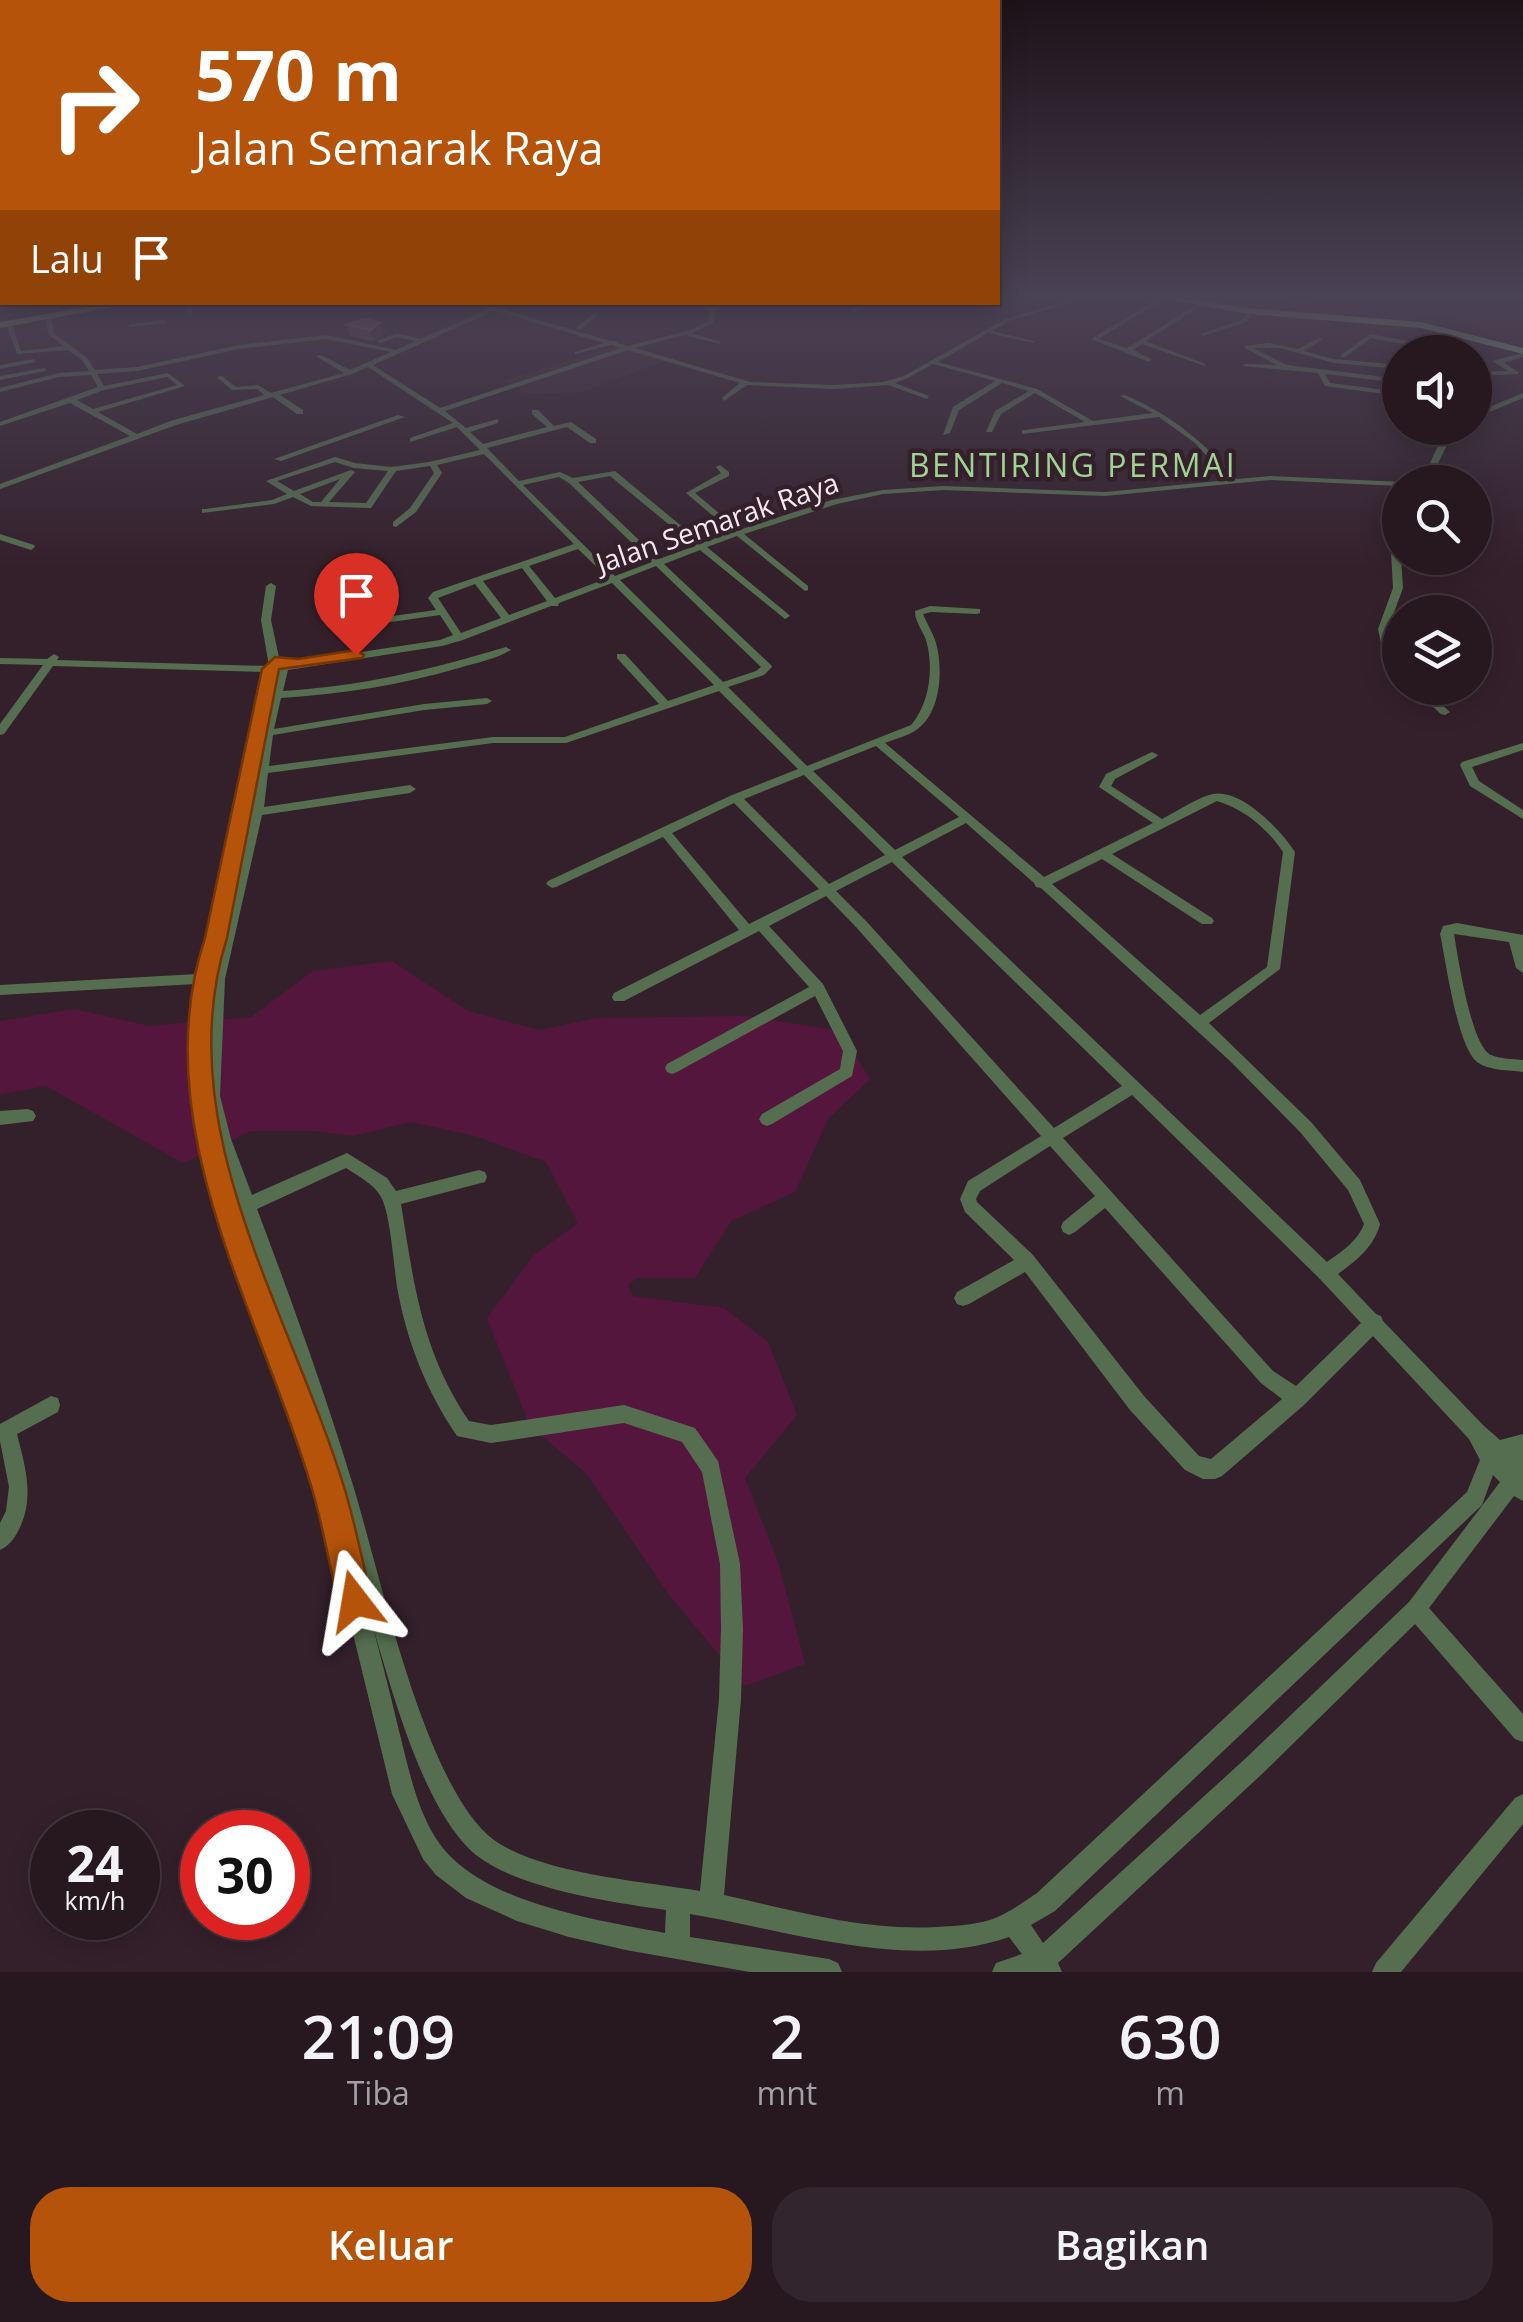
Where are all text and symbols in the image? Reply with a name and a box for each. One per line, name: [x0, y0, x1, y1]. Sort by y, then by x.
text: 570 m: [195, 26, 402, 122]
icon: right: [30, 40, 160, 170]
text: Jalan Semarak Raya: [195, 117, 603, 178]
icon: arrive: [124, 230, 179, 285]
text: Lalu: [30, 232, 104, 284]
map controls: [1382, 335, 1492, 705]
button: sound: [1382, 335, 1492, 445]
district label: BENTIRING PERMAI: [909, 443, 1237, 486]
street label: Jalan Semarak Raya: [588, 463, 843, 582]
button: search: [1382, 465, 1492, 575]
pin: [314, 553, 399, 656]
icon: arrive: [329, 568, 384, 623]
button: layers: [1382, 595, 1492, 705]
position arrow: [303, 1549, 407, 1653]
speed limit sign: 30: [180, 1810, 310, 1940]
text: 24: [66, 1829, 124, 1897]
text: km/h: [65, 1883, 125, 1917]
text: 21:09: [301, 1995, 455, 2077]
text: 2: [770, 1995, 804, 2077]
text: 630: [1119, 1995, 1222, 2077]
text: Tiba: [347, 2071, 410, 2114]
text: mnt: [757, 2071, 817, 2114]
text: m: [1155, 2071, 1185, 2114]
button: Keluar: [30, 2187, 752, 2302]
button: Bagikan: [772, 2187, 1493, 2302]

